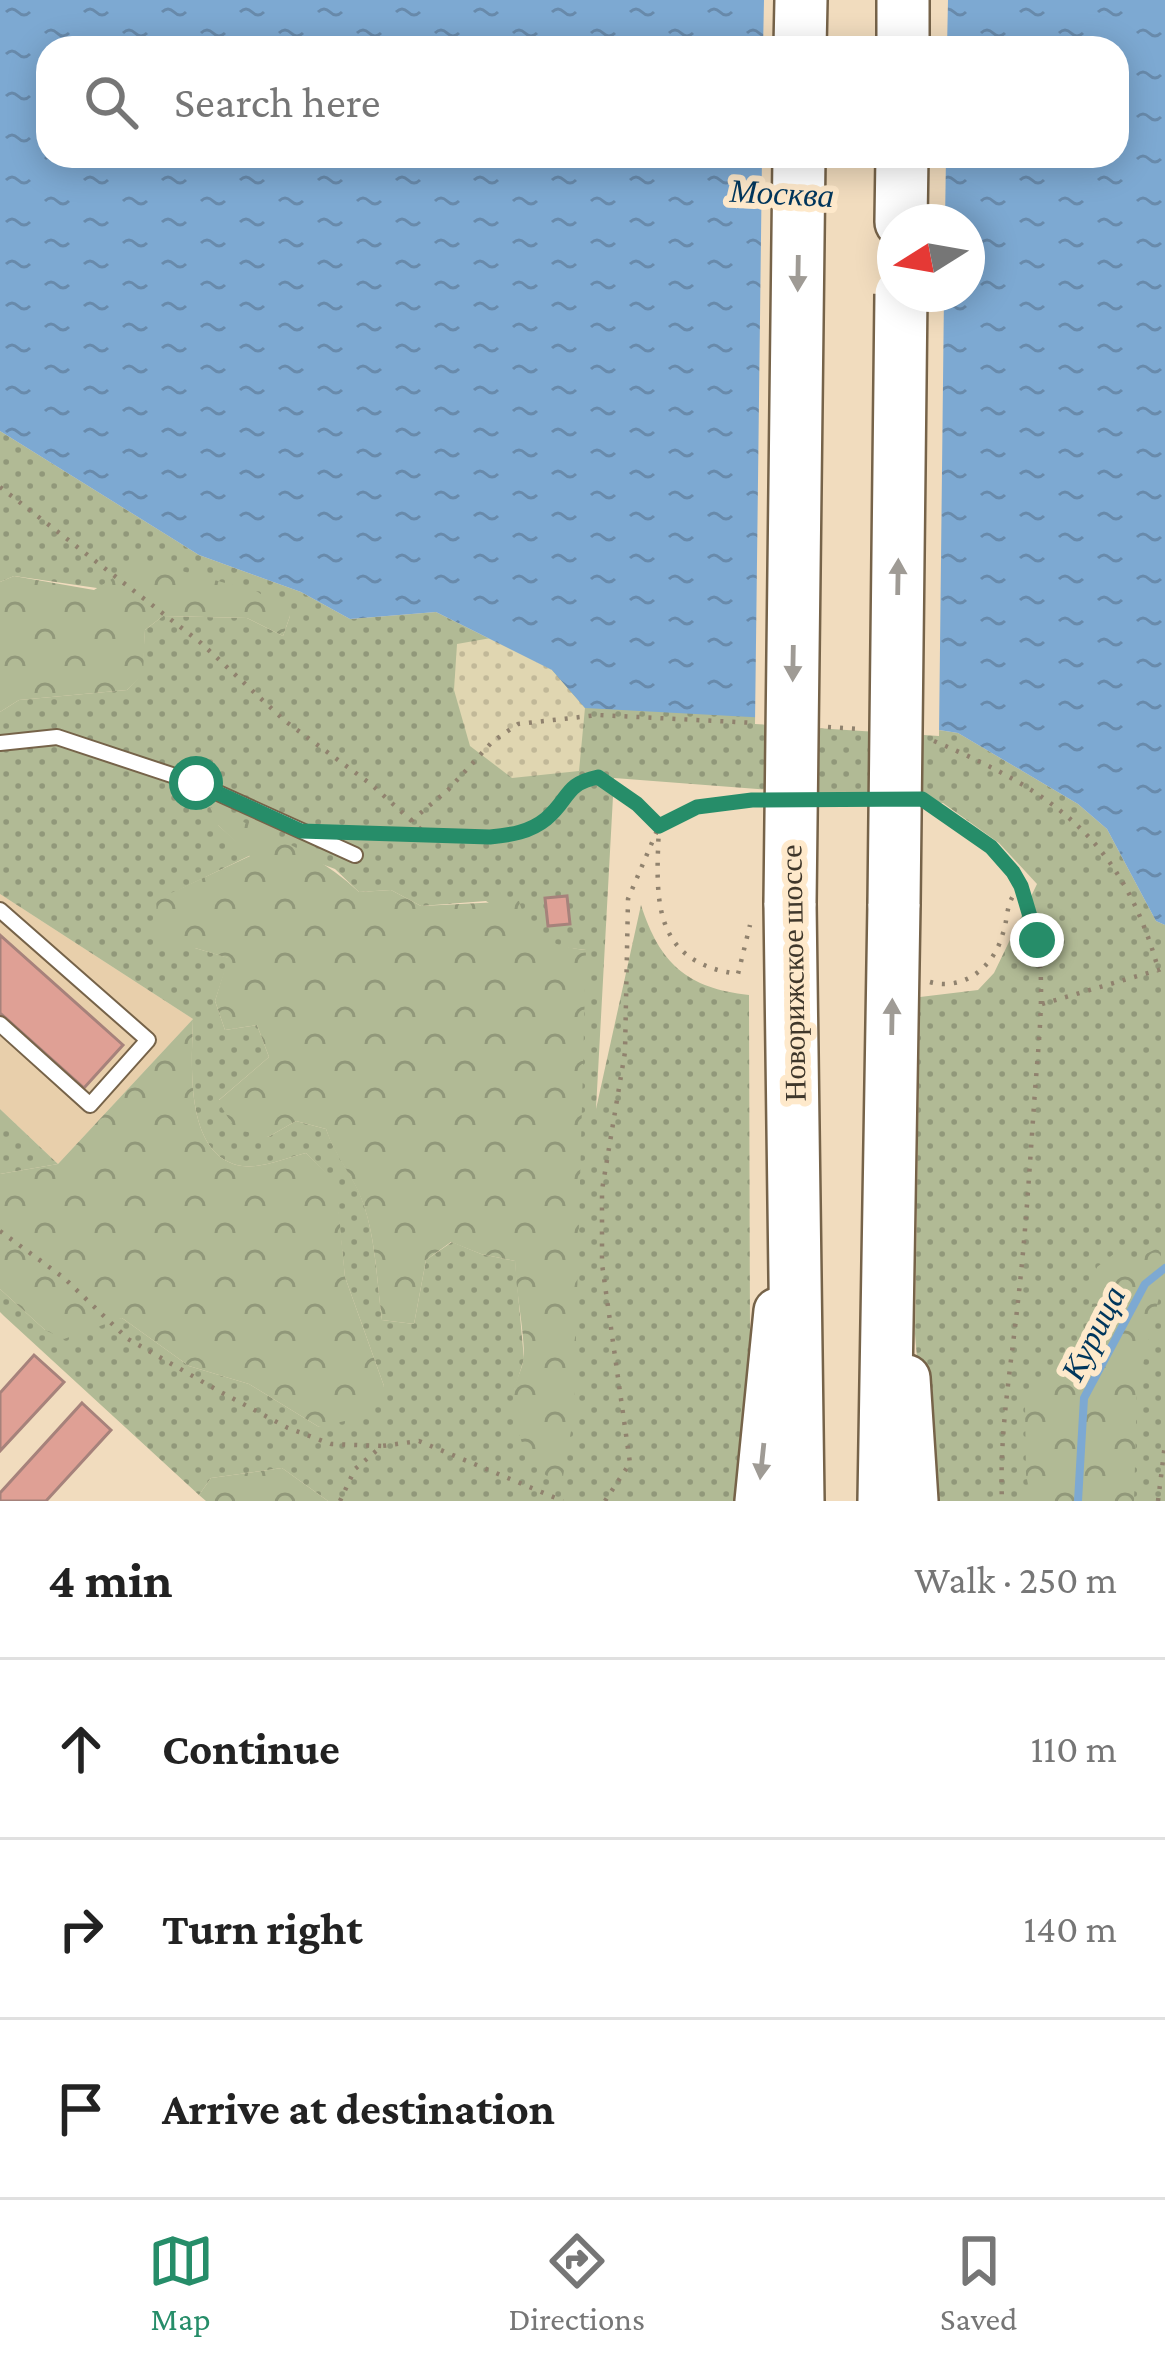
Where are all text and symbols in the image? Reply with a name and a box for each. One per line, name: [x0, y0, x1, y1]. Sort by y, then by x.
search box: [36, 36, 1129, 168]
icon: search: [78, 69, 144, 135]
text: Search here: [174, 77, 381, 127]
water label: Москва: [728, 172, 835, 214]
north arrow: [877, 204, 985, 312]
one-way arrow: [788, 255, 807, 293]
one-way arrow: [888, 557, 907, 595]
one-way arrow: [783, 645, 803, 683]
route start: [169, 756, 223, 810]
street label: Новорижское шоссе: [774, 844, 812, 1102]
route end: [1010, 913, 1064, 967]
one-way arrow: [883, 997, 902, 1035]
water label: Курица: [1053, 1280, 1132, 1387]
one-way arrow: [752, 1443, 771, 1480]
text: 4 min: [48, 1551, 173, 1608]
text: Walk · 250 m: [914, 1558, 1117, 1601]
icon: ahead: [48, 1716, 114, 1782]
text: Continue: [162, 1724, 340, 1774]
text: 110 m: [1030, 1727, 1117, 1770]
icon: right: [48, 1896, 114, 1962]
text: Turn right: [162, 1904, 363, 1954]
text: 140 m: [1023, 1907, 1117, 1950]
icon: arrive: [48, 2076, 114, 2142]
text: Arrive at destination: [162, 2084, 555, 2134]
tab: Map: [148, 2228, 214, 2337]
tab: Directions: [509, 2228, 645, 2337]
tab: Saved: [940, 2228, 1017, 2337]

